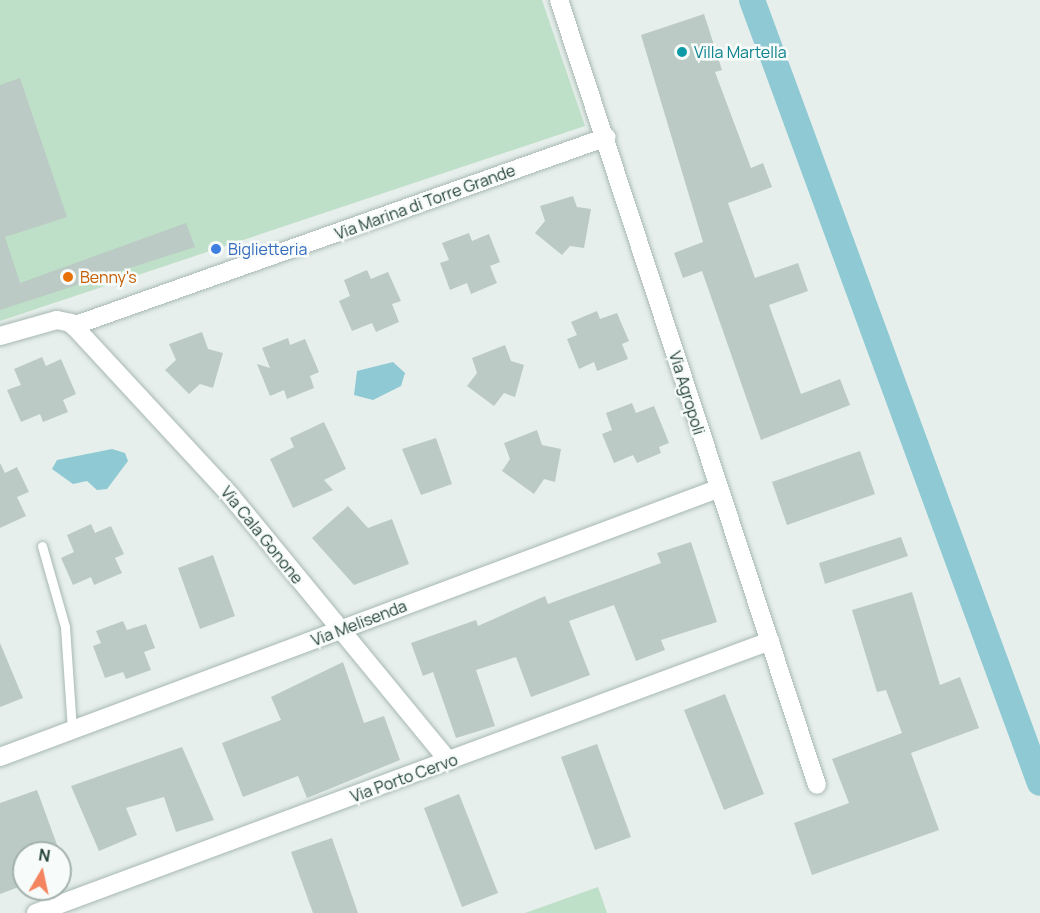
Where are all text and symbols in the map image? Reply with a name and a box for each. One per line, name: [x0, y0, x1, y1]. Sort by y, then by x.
place label: Villa Martella: [694, 42, 787, 62]
marker: Villa Martella: [675, 45, 689, 59]
street label: Via Marina di Torre Grande: [332, 160, 518, 244]
place label: Biglietteria: [228, 239, 307, 259]
marker: Biglietteria: [209, 242, 223, 256]
place label: Benny's: [80, 267, 137, 287]
marker: Benny's: [61, 270, 75, 284]
street label: Via Agropoli: [665, 349, 709, 437]
street label: Via Cala Gonone: [217, 482, 307, 588]
street label: Via Melisenda: [309, 596, 409, 650]
street label: Via Porto Cervo: [348, 750, 460, 806]
north arrow: [12, 841, 72, 901]
text: N: [37, 843, 52, 867]

